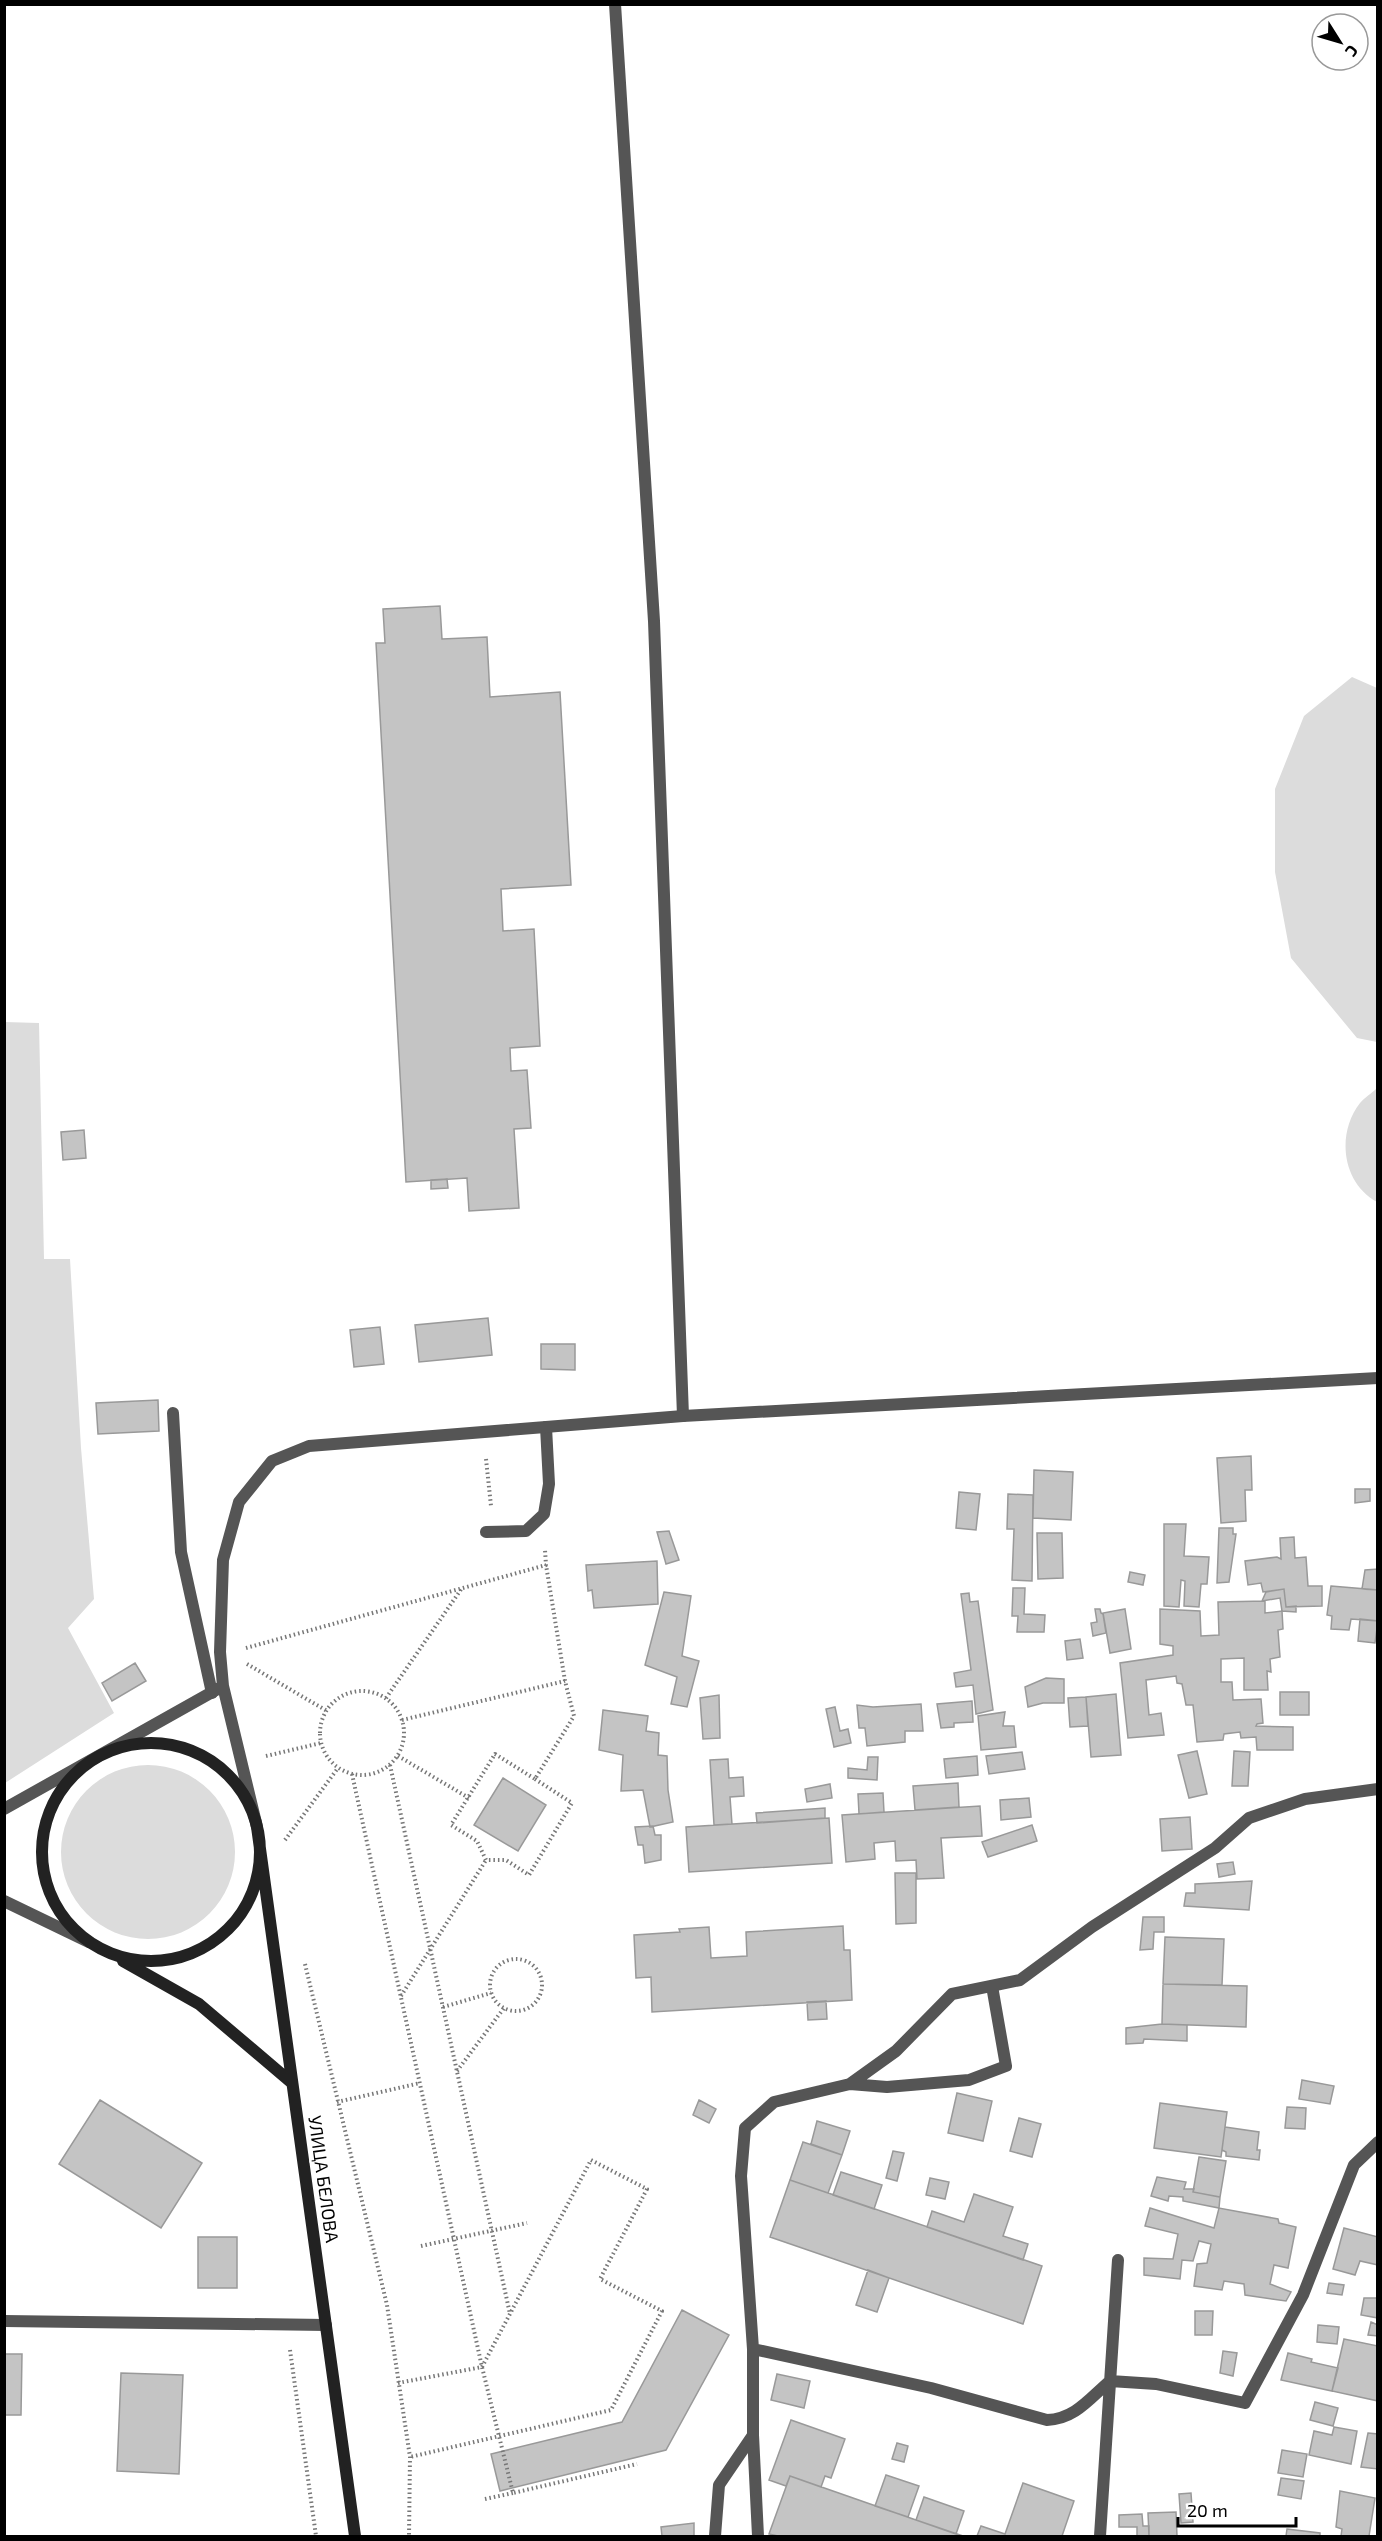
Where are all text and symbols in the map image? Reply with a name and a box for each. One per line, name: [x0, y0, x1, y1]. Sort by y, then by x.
north arrow: [1310, 12, 1370, 72]
text: С: [1342, 42, 1363, 61]
street label: УЛИЦА БЕЛОВА: [304, 2114, 344, 2245]
scale bar: [1178, 2490, 1296, 2528]
text: 20 m: [1187, 2499, 1228, 2521]

